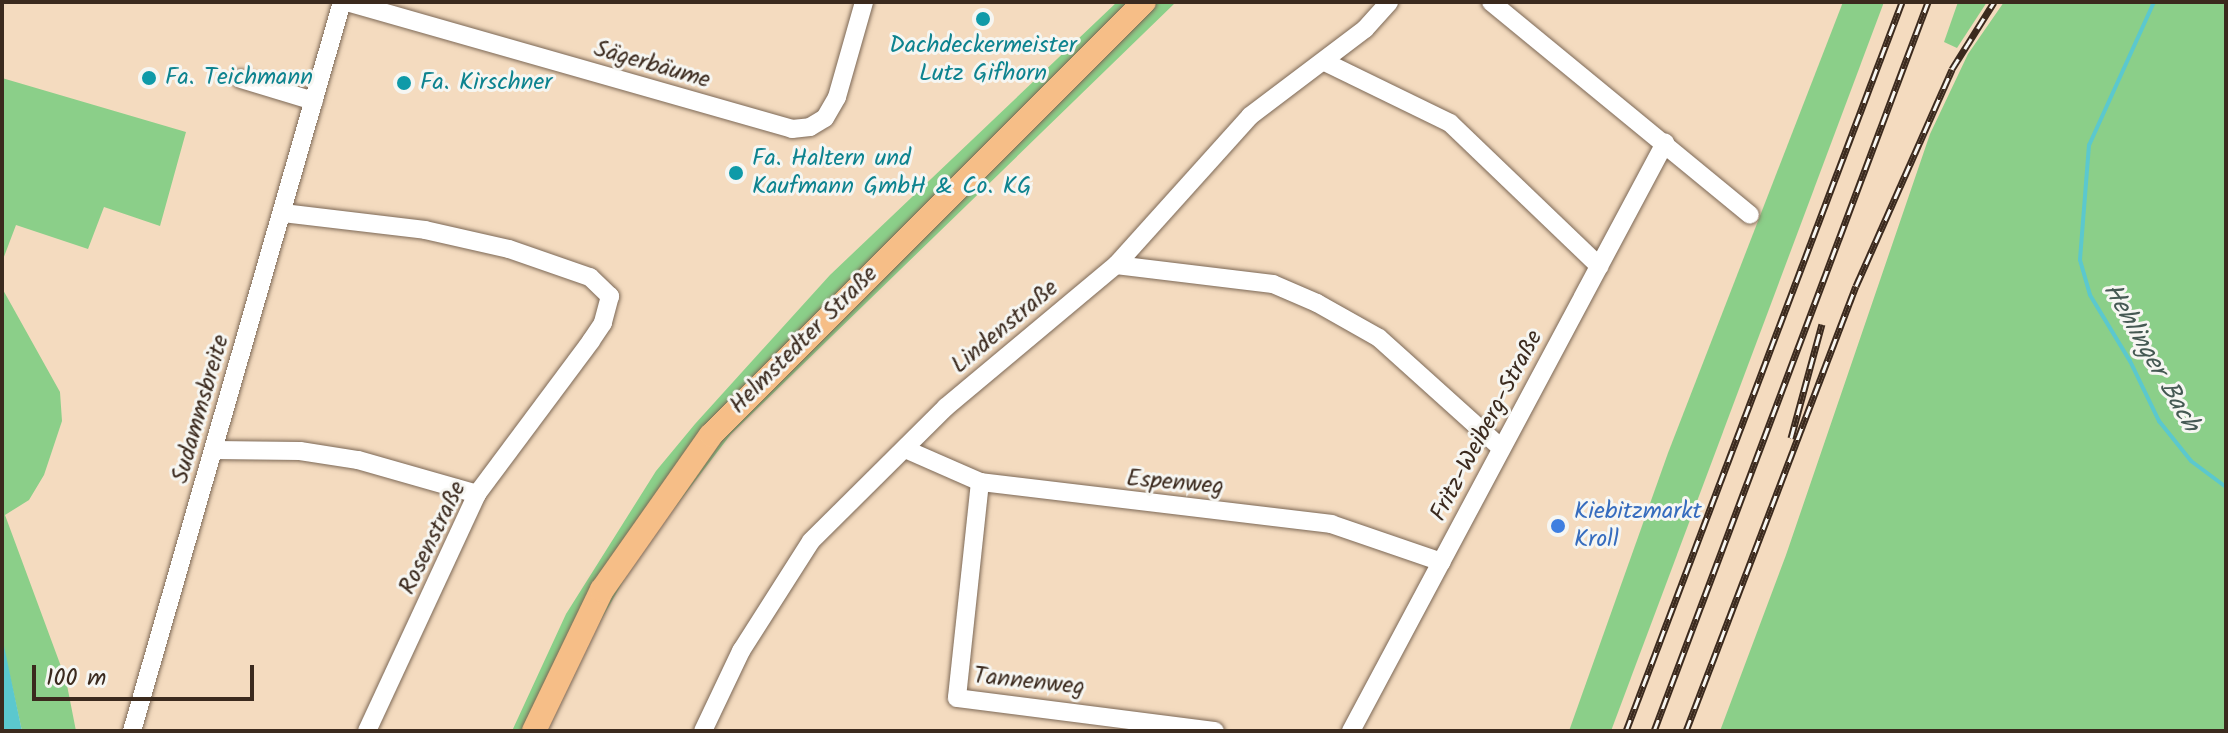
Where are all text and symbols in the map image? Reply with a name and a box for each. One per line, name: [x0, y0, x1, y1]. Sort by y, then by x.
marker: Dachdeckermeister Lutz Gifhorn: [974, 10, 992, 28]
place label: Dachdeckermeister Lutz Gifhorn: [889, 32, 1077, 88]
street label: Sägerbäume: [591, 35, 713, 95]
place label: Fa. Teichmann: [165, 64, 313, 92]
marker: Fa. Teichmann: [140, 69, 158, 87]
place label: Fa. Kirschner: [420, 69, 552, 97]
marker: Fa. Kirschner: [395, 74, 413, 92]
place label: Fa. Haltern und Kaufmann GmbH & Co. KG: [752, 145, 1032, 201]
marker: Fa. Haltern und Kaufmann GmbH & Co. KG: [727, 164, 745, 182]
street label: Helmstedter Straße: [724, 260, 884, 420]
street label: Lindenstraße: [946, 274, 1064, 380]
water label: Hehlinger Bach: [2095, 278, 2205, 438]
street label: Fritz-Weiberg-Straße: [1424, 326, 1550, 526]
street label: Sudammsbreite: [166, 331, 236, 487]
street label: Espenweg: [1125, 464, 1225, 502]
street label: Rosenstraße: [393, 477, 473, 599]
place label: Kiebitzmarkt Kroll: [1574, 498, 1702, 554]
marker: Kiebitzmarkt Kroll: [1549, 517, 1567, 535]
scale bar: [36, 649, 258, 699]
text: 100 m: [46, 659, 106, 698]
street label: Tannenweg: [972, 662, 1086, 702]

